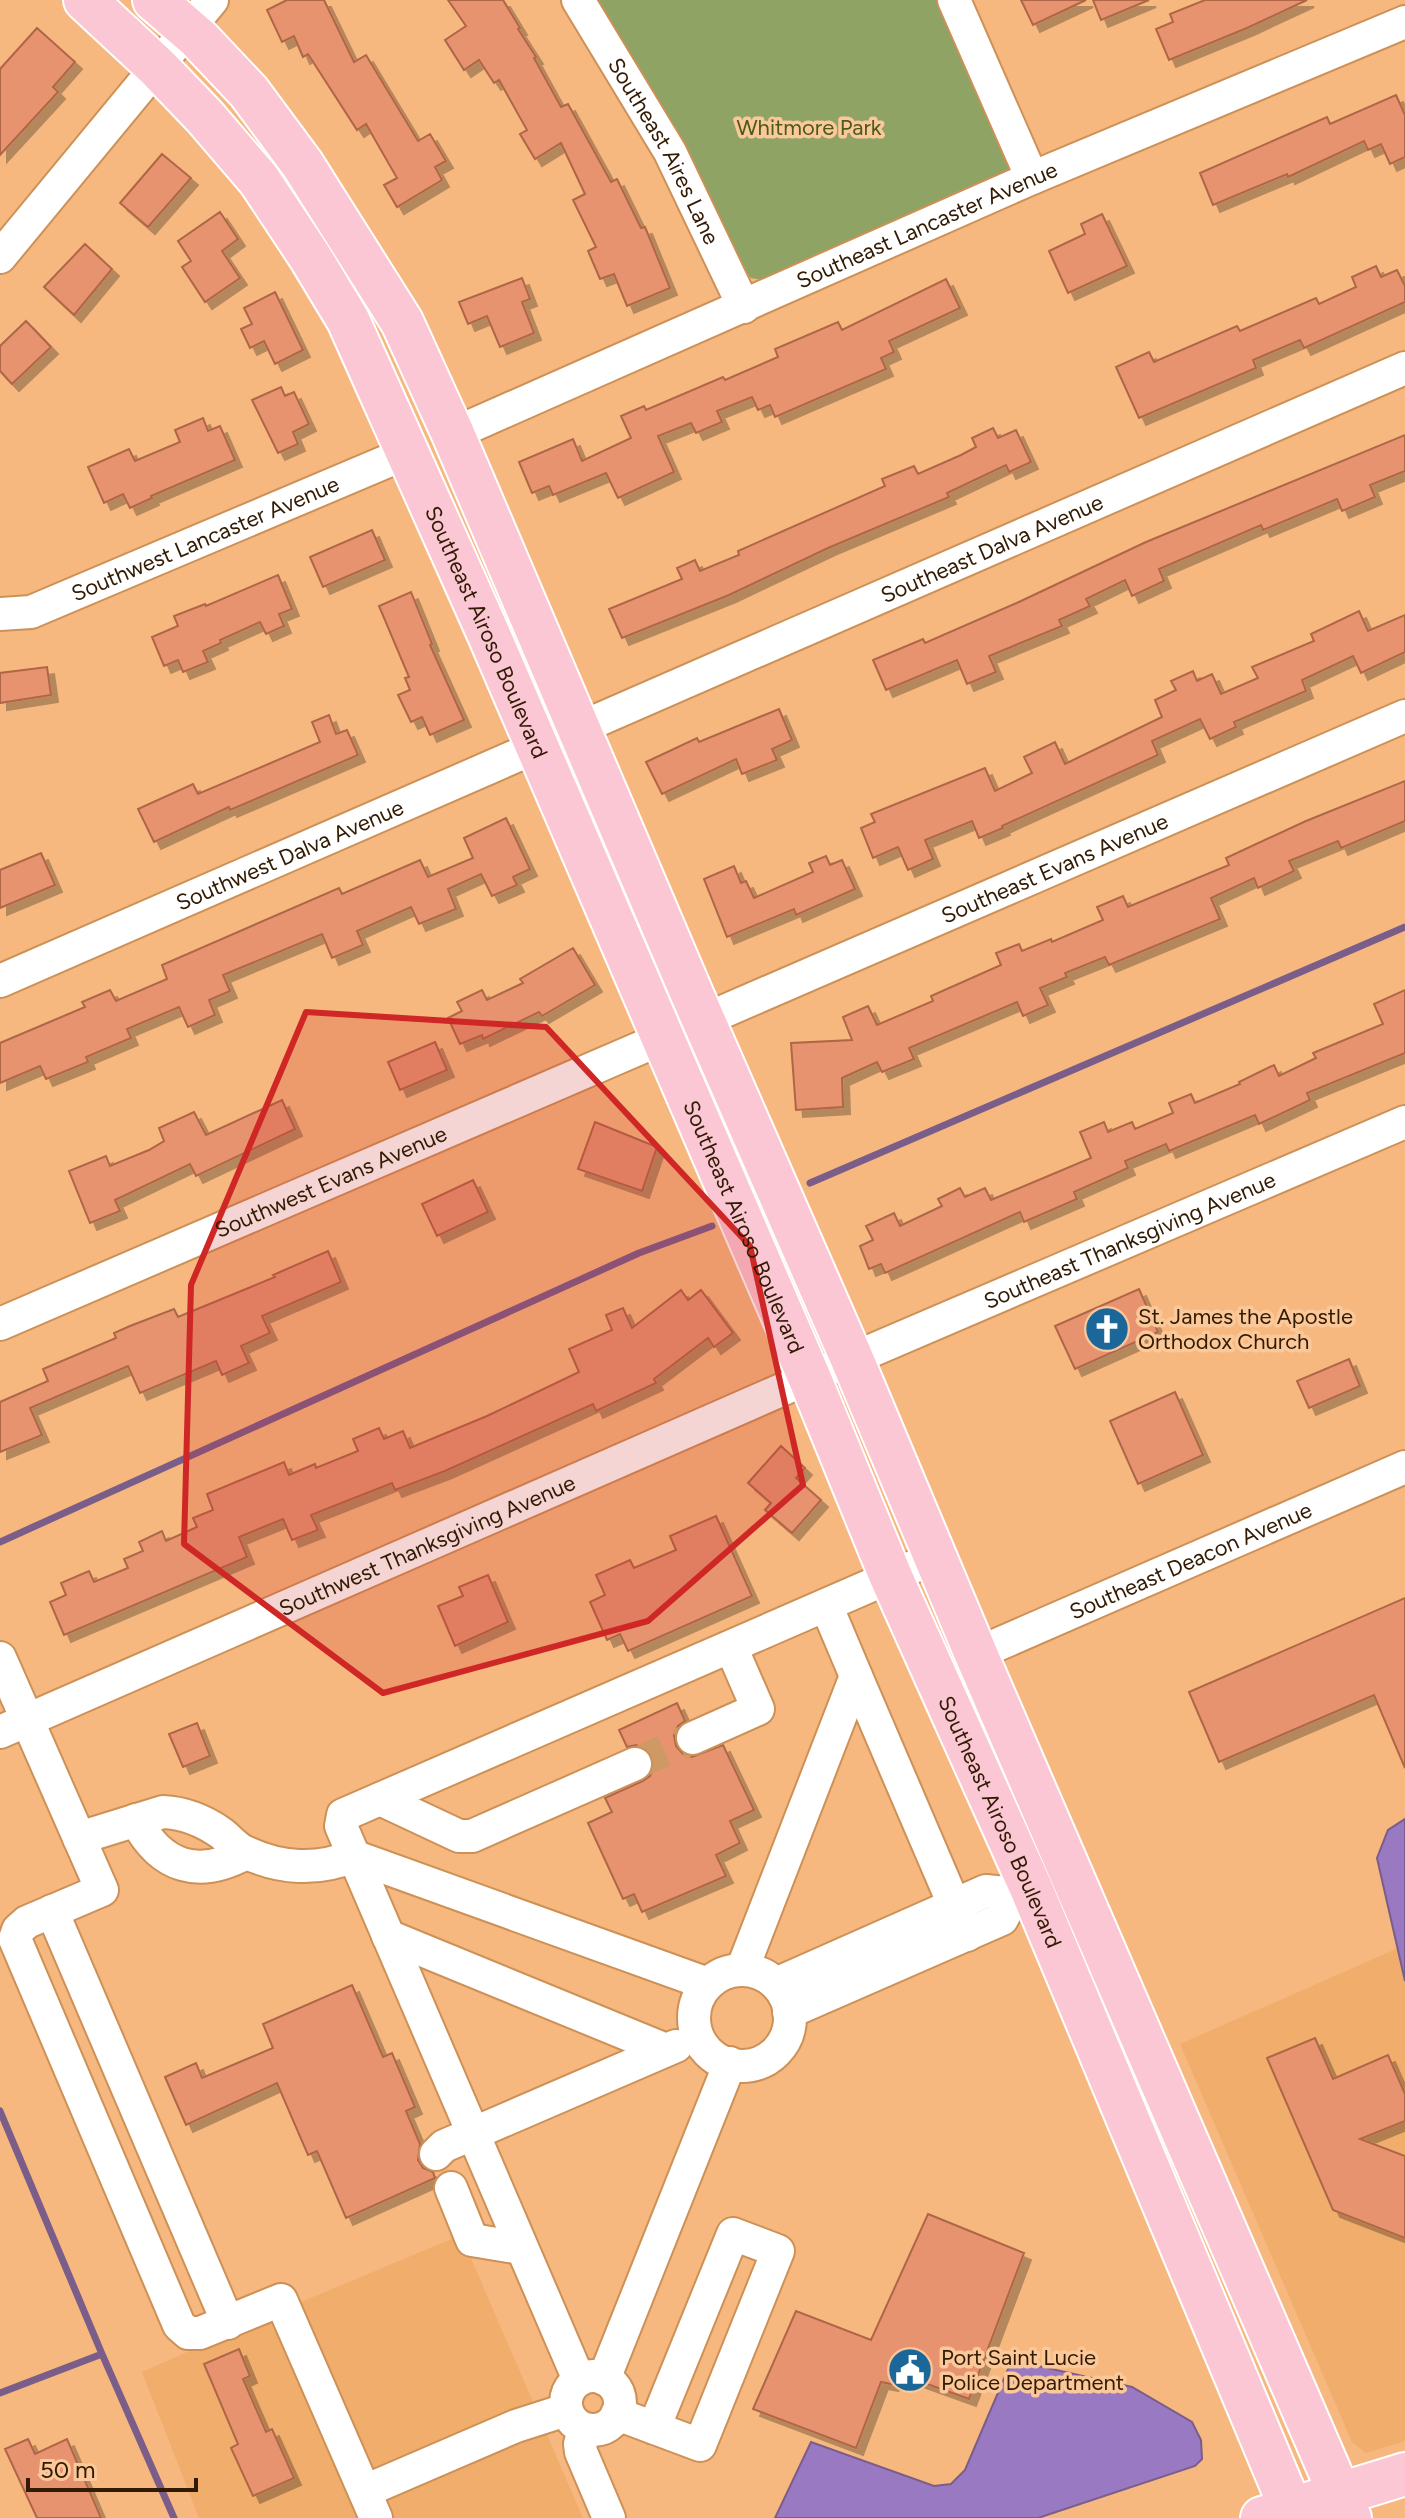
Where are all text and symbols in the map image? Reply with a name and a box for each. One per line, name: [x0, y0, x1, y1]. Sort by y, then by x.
street label: Southeast Aires Lane: [603, 53, 726, 249]
park label: Whitmore Park: [736, 114, 882, 141]
street label: Southeast Lancaster Avenue: [792, 155, 1061, 294]
street label: Southwest Lancaster Avenue: [67, 470, 343, 607]
street label: Southeast Dalva Avenue: [876, 488, 1107, 609]
street label: Southeast Airoso Boulevard: [419, 502, 554, 762]
street label: Southwest Dalva Avenue: [172, 793, 408, 916]
street label: Southeast Evans Avenue: [937, 807, 1172, 929]
street label: Southeast Airoso Boulevard: [678, 1096, 811, 1357]
street label: Southwest Evans Avenue: [210, 1120, 451, 1243]
street label: Southeast Thanksgiving Avenue: [979, 1166, 1280, 1315]
place label: St. James the Apostle Orthodox Church: [1138, 1303, 1353, 1355]
church icon: St. James the Apostle Orthodox Church: [1083, 1305, 1131, 1353]
street label: Southwest Thanksgiving Avenue: [275, 1468, 579, 1622]
street label: Southeast Deacon Avenue: [1065, 1496, 1316, 1625]
street label: Southeast Airoso Boulevard: [933, 1691, 1068, 1952]
place label: Port Saint Lucie Police Department: [941, 2344, 1124, 2396]
public building icon: Port Saint Lucie Police Department: [886, 2346, 934, 2394]
scale bar: [28, 2442, 196, 2492]
text: 50 m: [40, 2455, 96, 2484]

